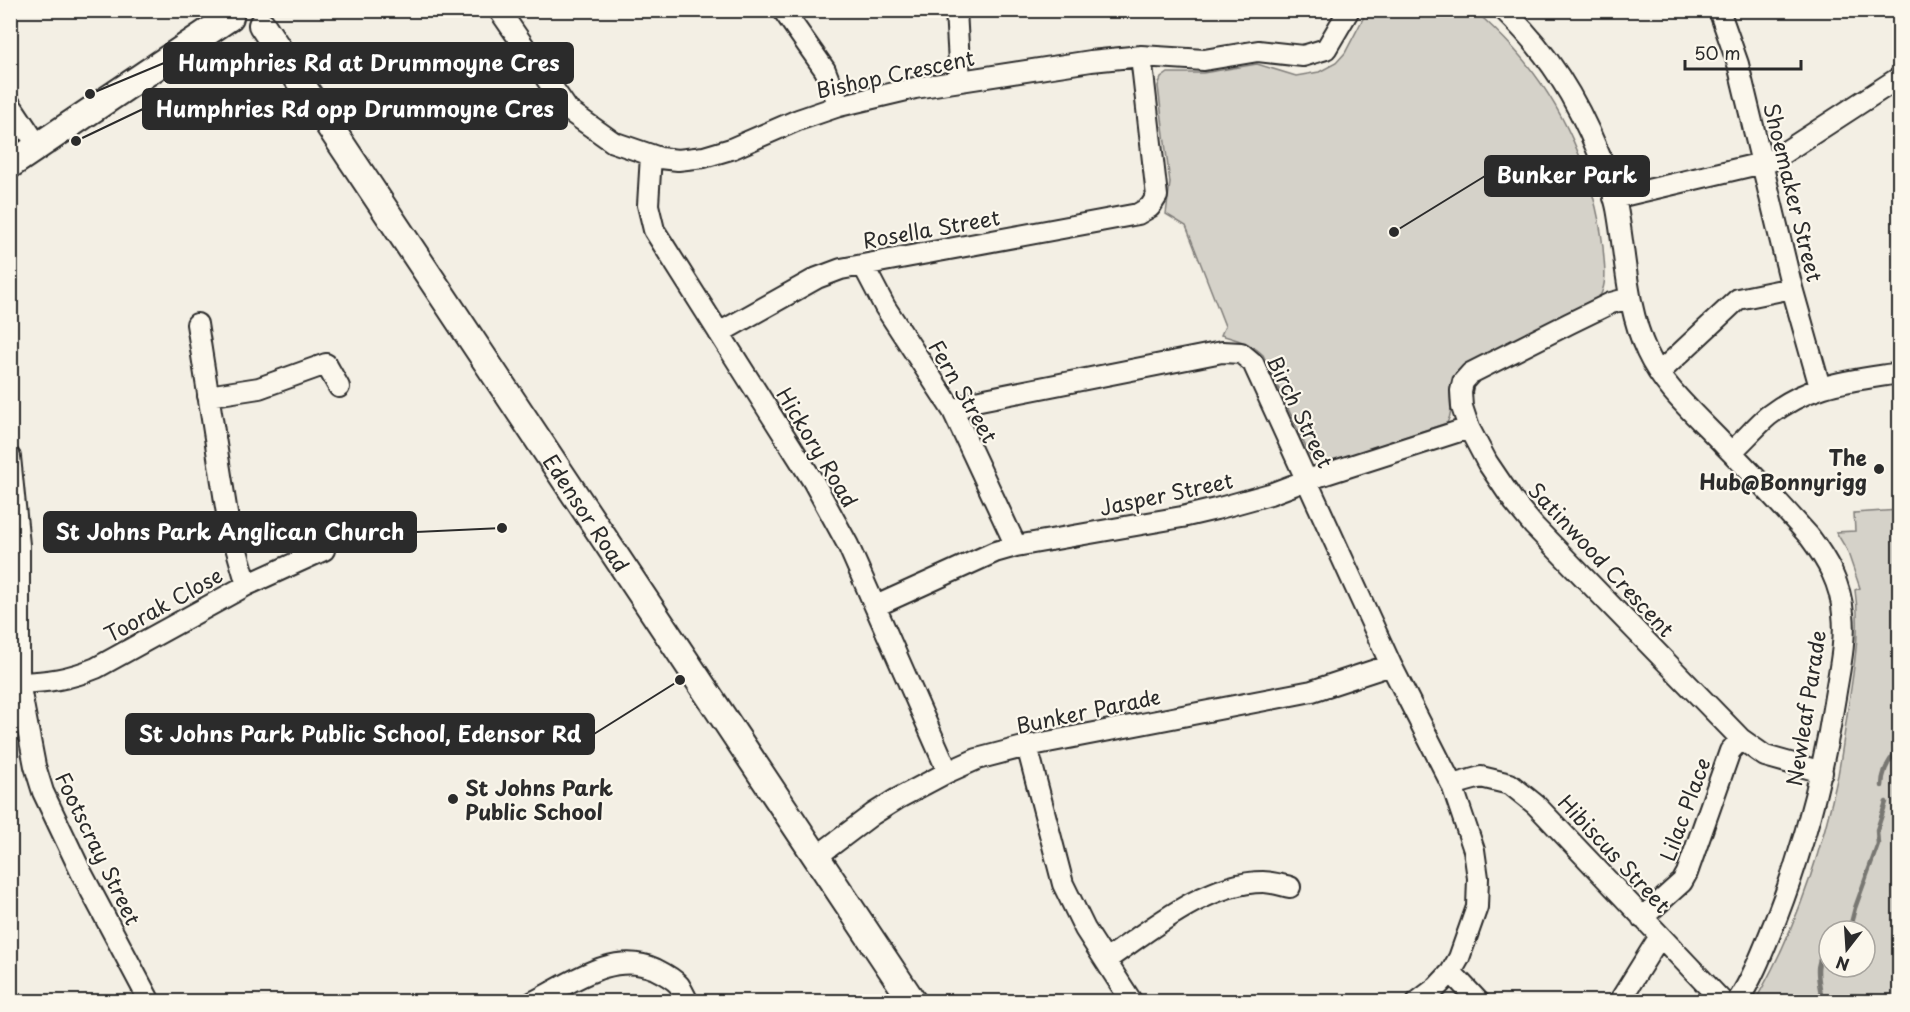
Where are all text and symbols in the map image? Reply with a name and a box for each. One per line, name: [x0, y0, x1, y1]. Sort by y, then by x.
scale bar: [1685, 33, 1800, 71]
text: 50 m: [1694, 39, 1741, 66]
street label: Bishop Crescent: [813, 41, 977, 105]
callout: Humphries Rd at Drummoyne Cres: [164, 43, 573, 83]
text: Humphries Rd at Drummoyne Cres: [178, 45, 560, 78]
callout: Humphries Rd opp Drummoyne Cres: [143, 89, 567, 129]
text: Humphries Rd opp Drummoyne Cres: [156, 91, 554, 124]
street label: Shoemaker Street: [1756, 99, 1832, 285]
callout: Bunker Park: [1485, 156, 1649, 196]
text: Bunker Park: [1497, 157, 1638, 190]
street label: Rosella Street: [860, 200, 1002, 256]
street label: Fern Street: [922, 333, 1006, 449]
street label: Birch Street: [1260, 349, 1342, 473]
street label: Hickory Road: [770, 381, 866, 513]
place label: The Hub@Bonnyrigg: [1699, 441, 1867, 497]
street label: Edensor Road: [536, 447, 638, 578]
marker: The Hub@Bonnyrigg: [1872, 462, 1886, 476]
street label: Jasper Street: [1096, 463, 1236, 523]
street label: Satinwood Crescent: [1522, 474, 1682, 644]
callout: St Johns Park Anglican Church: [44, 512, 416, 552]
text: St Johns Park Anglican Church: [56, 514, 404, 547]
street label: Toorak Close: [98, 558, 228, 650]
street label: Newleaf Parade: [1777, 628, 1833, 788]
street label: Bunker Parade: [1013, 679, 1163, 741]
callout: St Johns Park Public School, Edensor Rd: [126, 714, 594, 754]
text: St Johns Park Public School, Edensor Rd: [139, 716, 582, 749]
street label: Lilac Place: [1651, 753, 1717, 865]
street label: Footscray Street: [48, 766, 150, 930]
place label: St Johns Park Public School: [465, 771, 613, 827]
street label: Hibiscus Street: [1551, 786, 1679, 920]
marker: St Johns Park Public School: [446, 792, 460, 806]
north arrow: [1817, 919, 1877, 979]
text: N: [1833, 951, 1852, 978]

